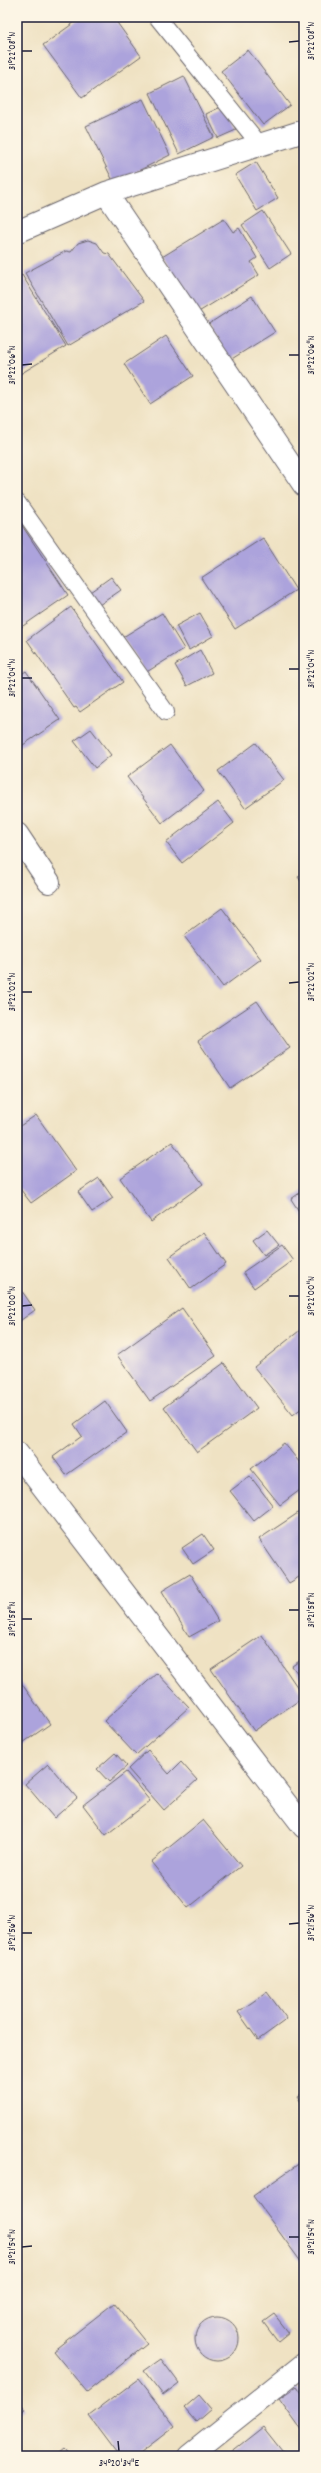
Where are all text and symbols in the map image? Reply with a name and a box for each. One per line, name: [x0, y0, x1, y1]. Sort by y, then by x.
text: 31°22'08"N: [305, 22, 319, 60]
text: 31°22'08"N: [6, 32, 20, 70]
text: 31°22'06"N: [305, 335, 319, 375]
text: 31°22'06"N: [6, 345, 20, 385]
text: 31°22'04"N: [305, 650, 319, 688]
text: 31°22'04"N: [6, 659, 20, 697]
text: 31°22'02"N: [305, 963, 319, 1001]
text: 31°22'02"N: [6, 973, 20, 1011]
text: 31°22'00"N: [305, 1276, 319, 1316]
text: 31°22'00"N: [6, 1286, 20, 1326]
text: 31°21'58"N: [305, 1592, 319, 1628]
text: 31°21'58"N: [6, 1601, 20, 1637]
text: 31°21'56"N: [305, 1905, 319, 1941]
text: 31°21'56"N: [6, 1915, 20, 1951]
text: 31°21'54"N: [305, 2219, 319, 2255]
text: 31°21'54"N: [6, 2229, 20, 2265]
text: 34°20'34"E: [99, 2457, 140, 2471]

